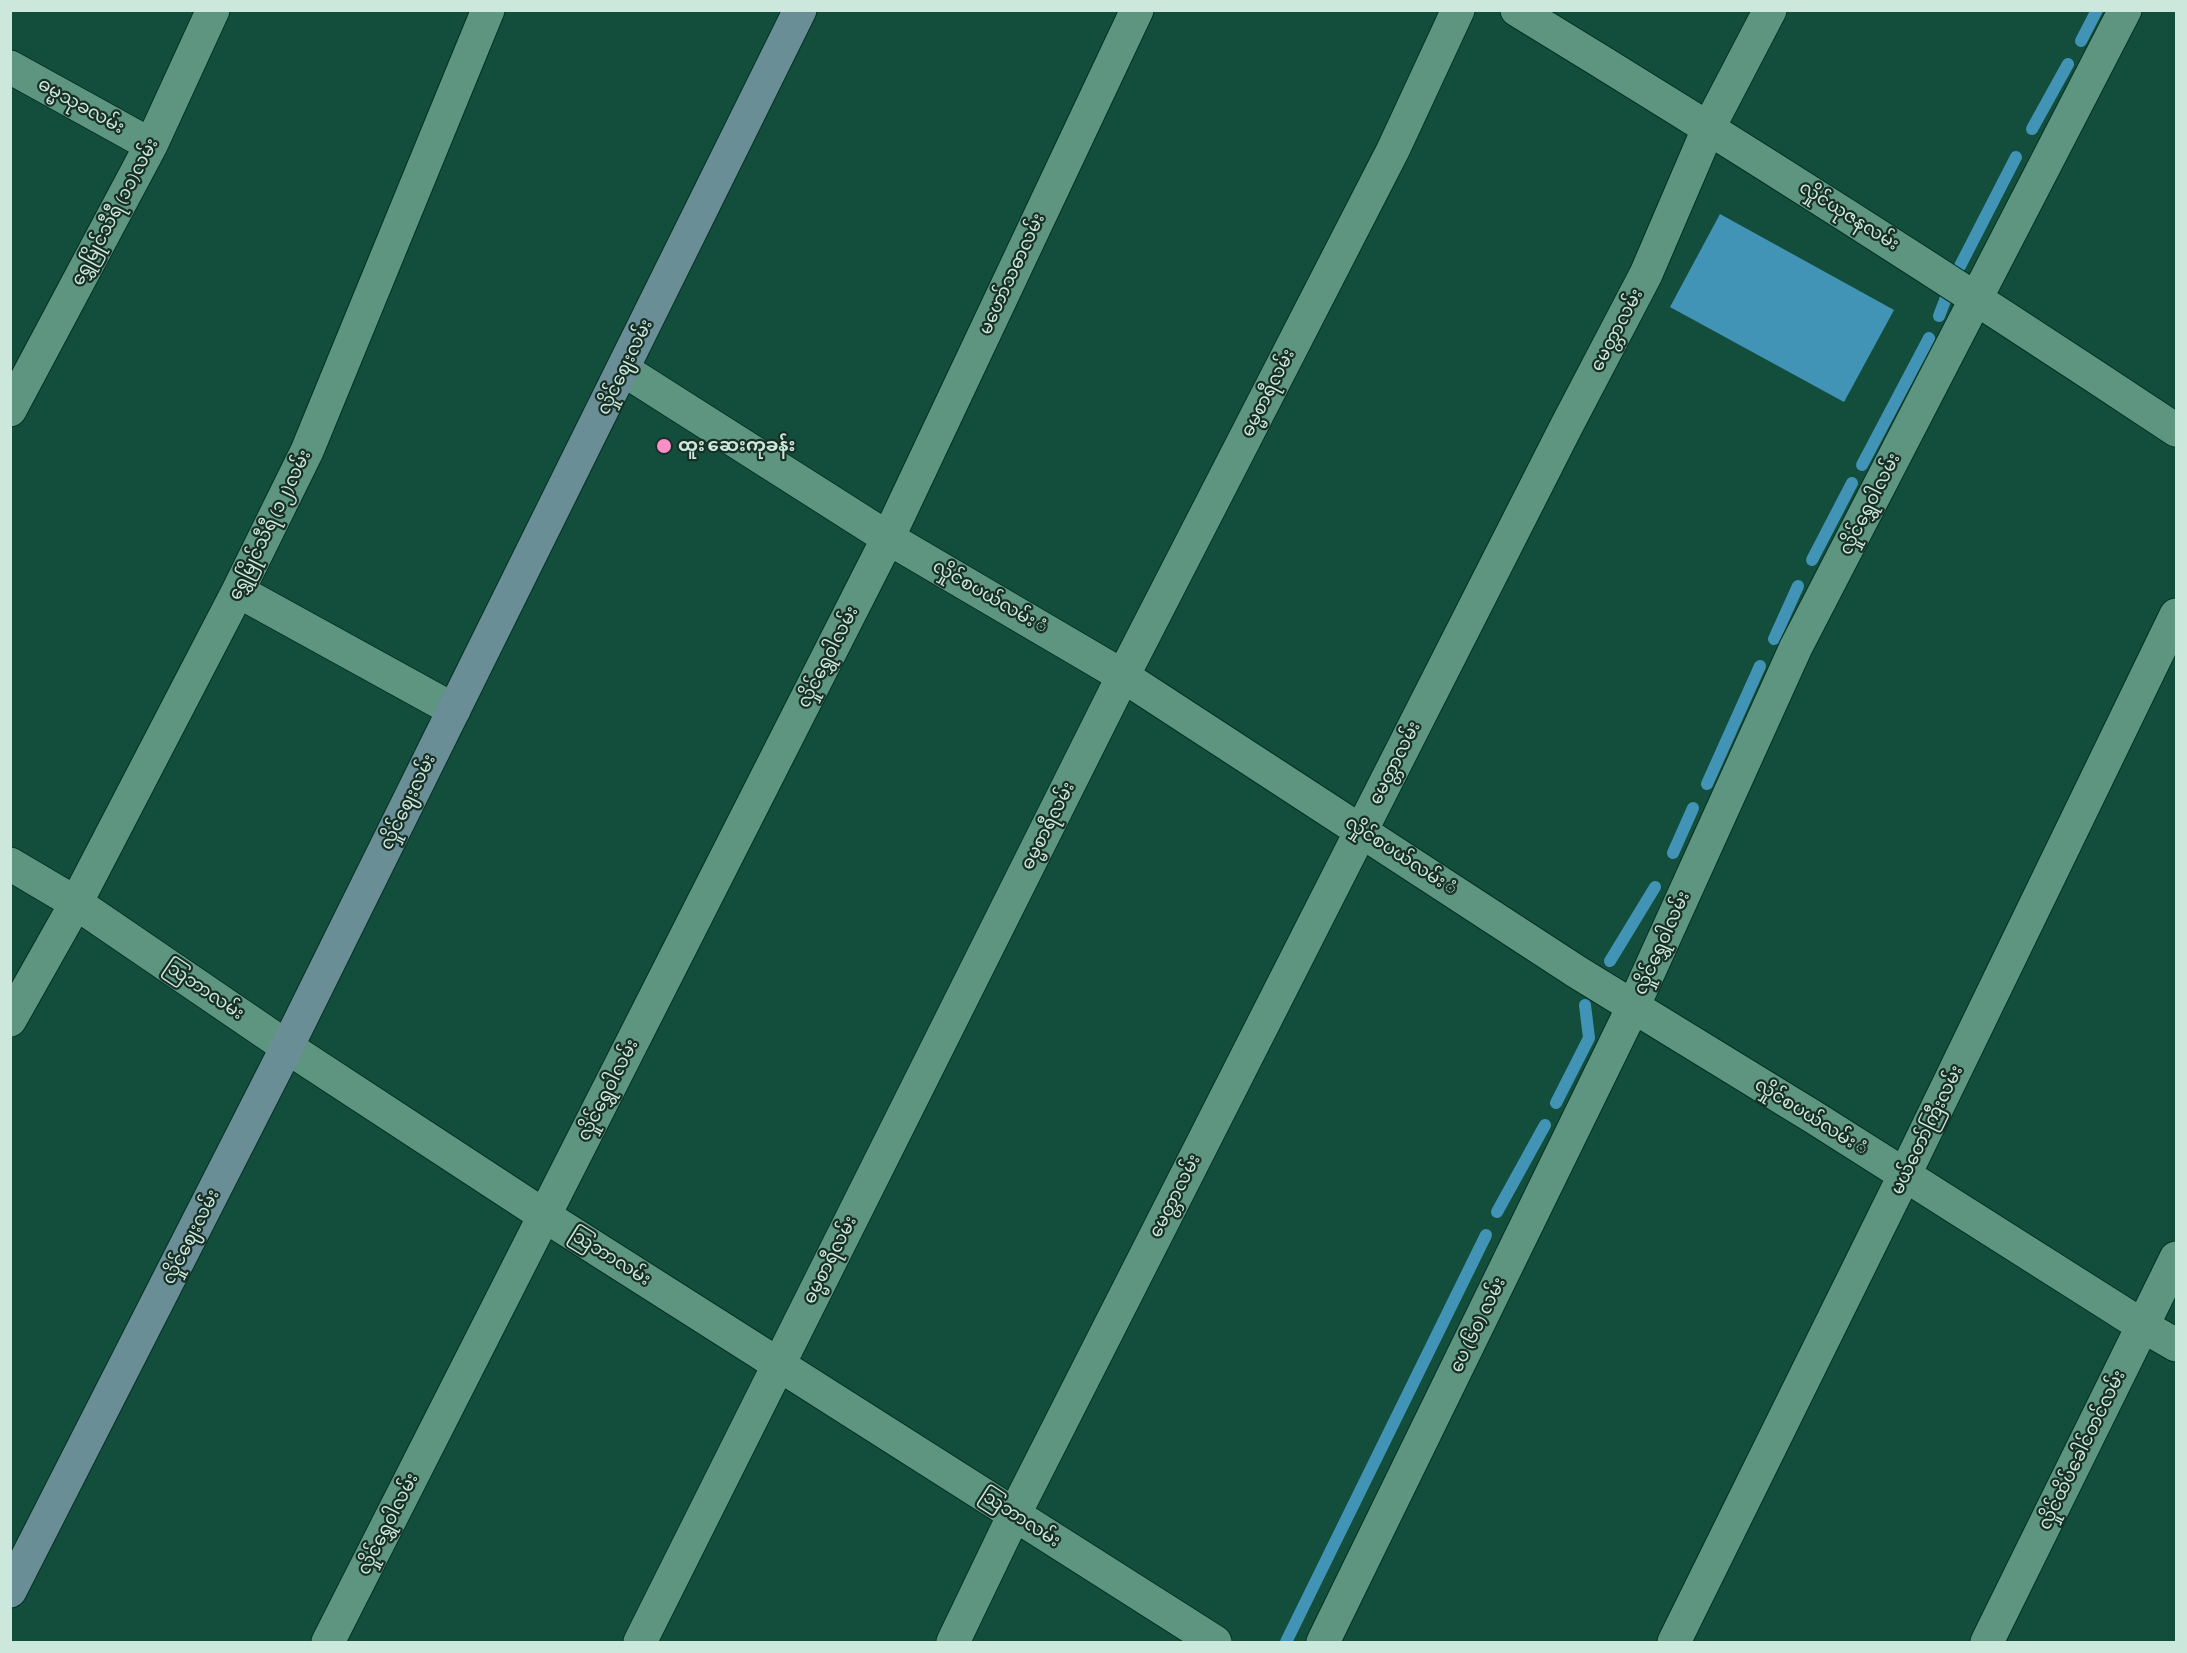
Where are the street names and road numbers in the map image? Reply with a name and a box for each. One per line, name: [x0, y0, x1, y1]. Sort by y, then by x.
street label: ဓမ္မသုခလမ်း: [34, 73, 128, 139]
street label: ရွှေမြိုင်သီရီ (၁၁)လမ်း: [67, 135, 163, 289]
street label: လှိုင်ယုဇနလမ်း: [1795, 177, 1903, 255]
street label: မဟော်သဓာလမ်း: [975, 210, 1049, 338]
street label: မေတ္တာလမ်း: [1586, 285, 1648, 375]
street label: လှိုင်ဈေးလမ်း: [593, 316, 657, 418]
street label: ဓမ္မစာရီလမ်း: [1237, 345, 1299, 441]
street label: ရွှေမြိုင်သီရီ (၁၂)လမ်း: [224, 446, 316, 604]
street label: လှိုင်ရွှေဝါလမ်း: [1835, 450, 1905, 558]
street label: လှိုင်စပယ်လမ်း ံ: [929, 555, 1051, 639]
street label: လှိုင်ရွှေဝါလမ်း: [793, 603, 863, 711]
street label: မေတ္တာလမ်း: [1365, 718, 1425, 808]
street label: လှိုင်ဈေးလမ်း: [376, 751, 440, 853]
street label: ဓမ္မစာရီလမ်း: [1017, 778, 1079, 874]
street label: လှိုင်စပယ်လမ်း ံ: [1341, 812, 1461, 900]
street label: လှိုင်ရွှေဝါလမ်း: [1630, 888, 1694, 998]
street label: သြဘာလမ်း: [160, 955, 248, 1025]
street label: လှိုင်ရွှေဝါလမ်း: [573, 1036, 643, 1144]
street label: မယ်တော်ကြီးလမ်း: [1886, 1062, 1968, 1198]
street label: လှိုင်စပယ်လမ်း ံ: [1751, 1074, 1871, 1160]
street label: မေတ္တာလမ်း: [1145, 1151, 1205, 1241]
street label: လှိုင်ဈေးလမ်း: [158, 1186, 224, 1288]
street label: ဓမ္မစာရီလမ်း: [799, 1212, 861, 1308]
street label: သြဘာလမ်း: [565, 1224, 655, 1290]
street label: ပေ (၆၀) လမ်း: [1446, 1274, 1510, 1376]
street label: လှိုင်ထိပ်ခေါင်တင်လမ်း: [2034, 1367, 2130, 1533]
street label: လှိုင်ရွှေဝါလမ်း: [353, 1470, 423, 1578]
street label: သြဘာလမ်း: [976, 1484, 1064, 1552]

